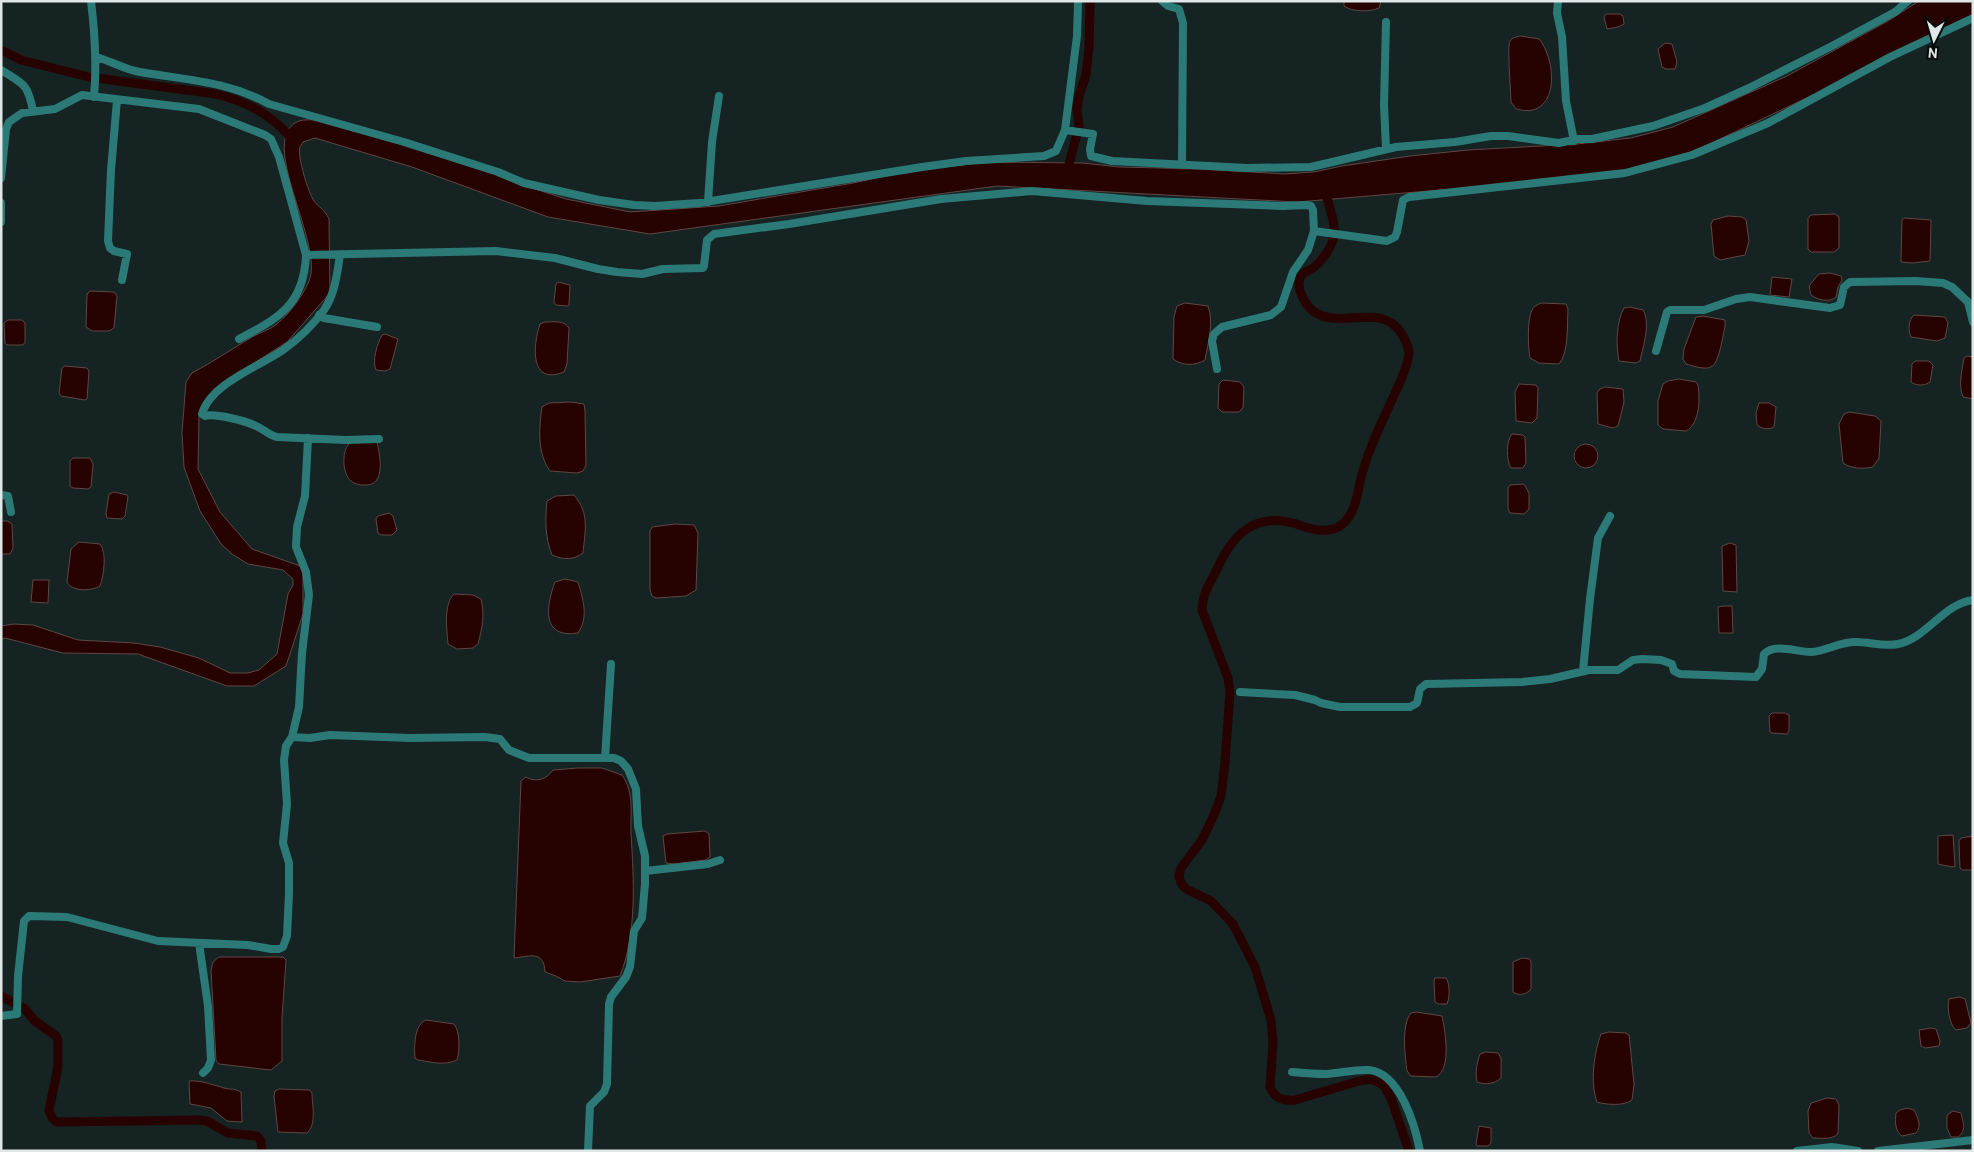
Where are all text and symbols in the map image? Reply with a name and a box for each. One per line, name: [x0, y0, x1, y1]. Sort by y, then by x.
north arrow: [1909, 15, 1959, 65]
text: N: [1927, 43, 1939, 60]

